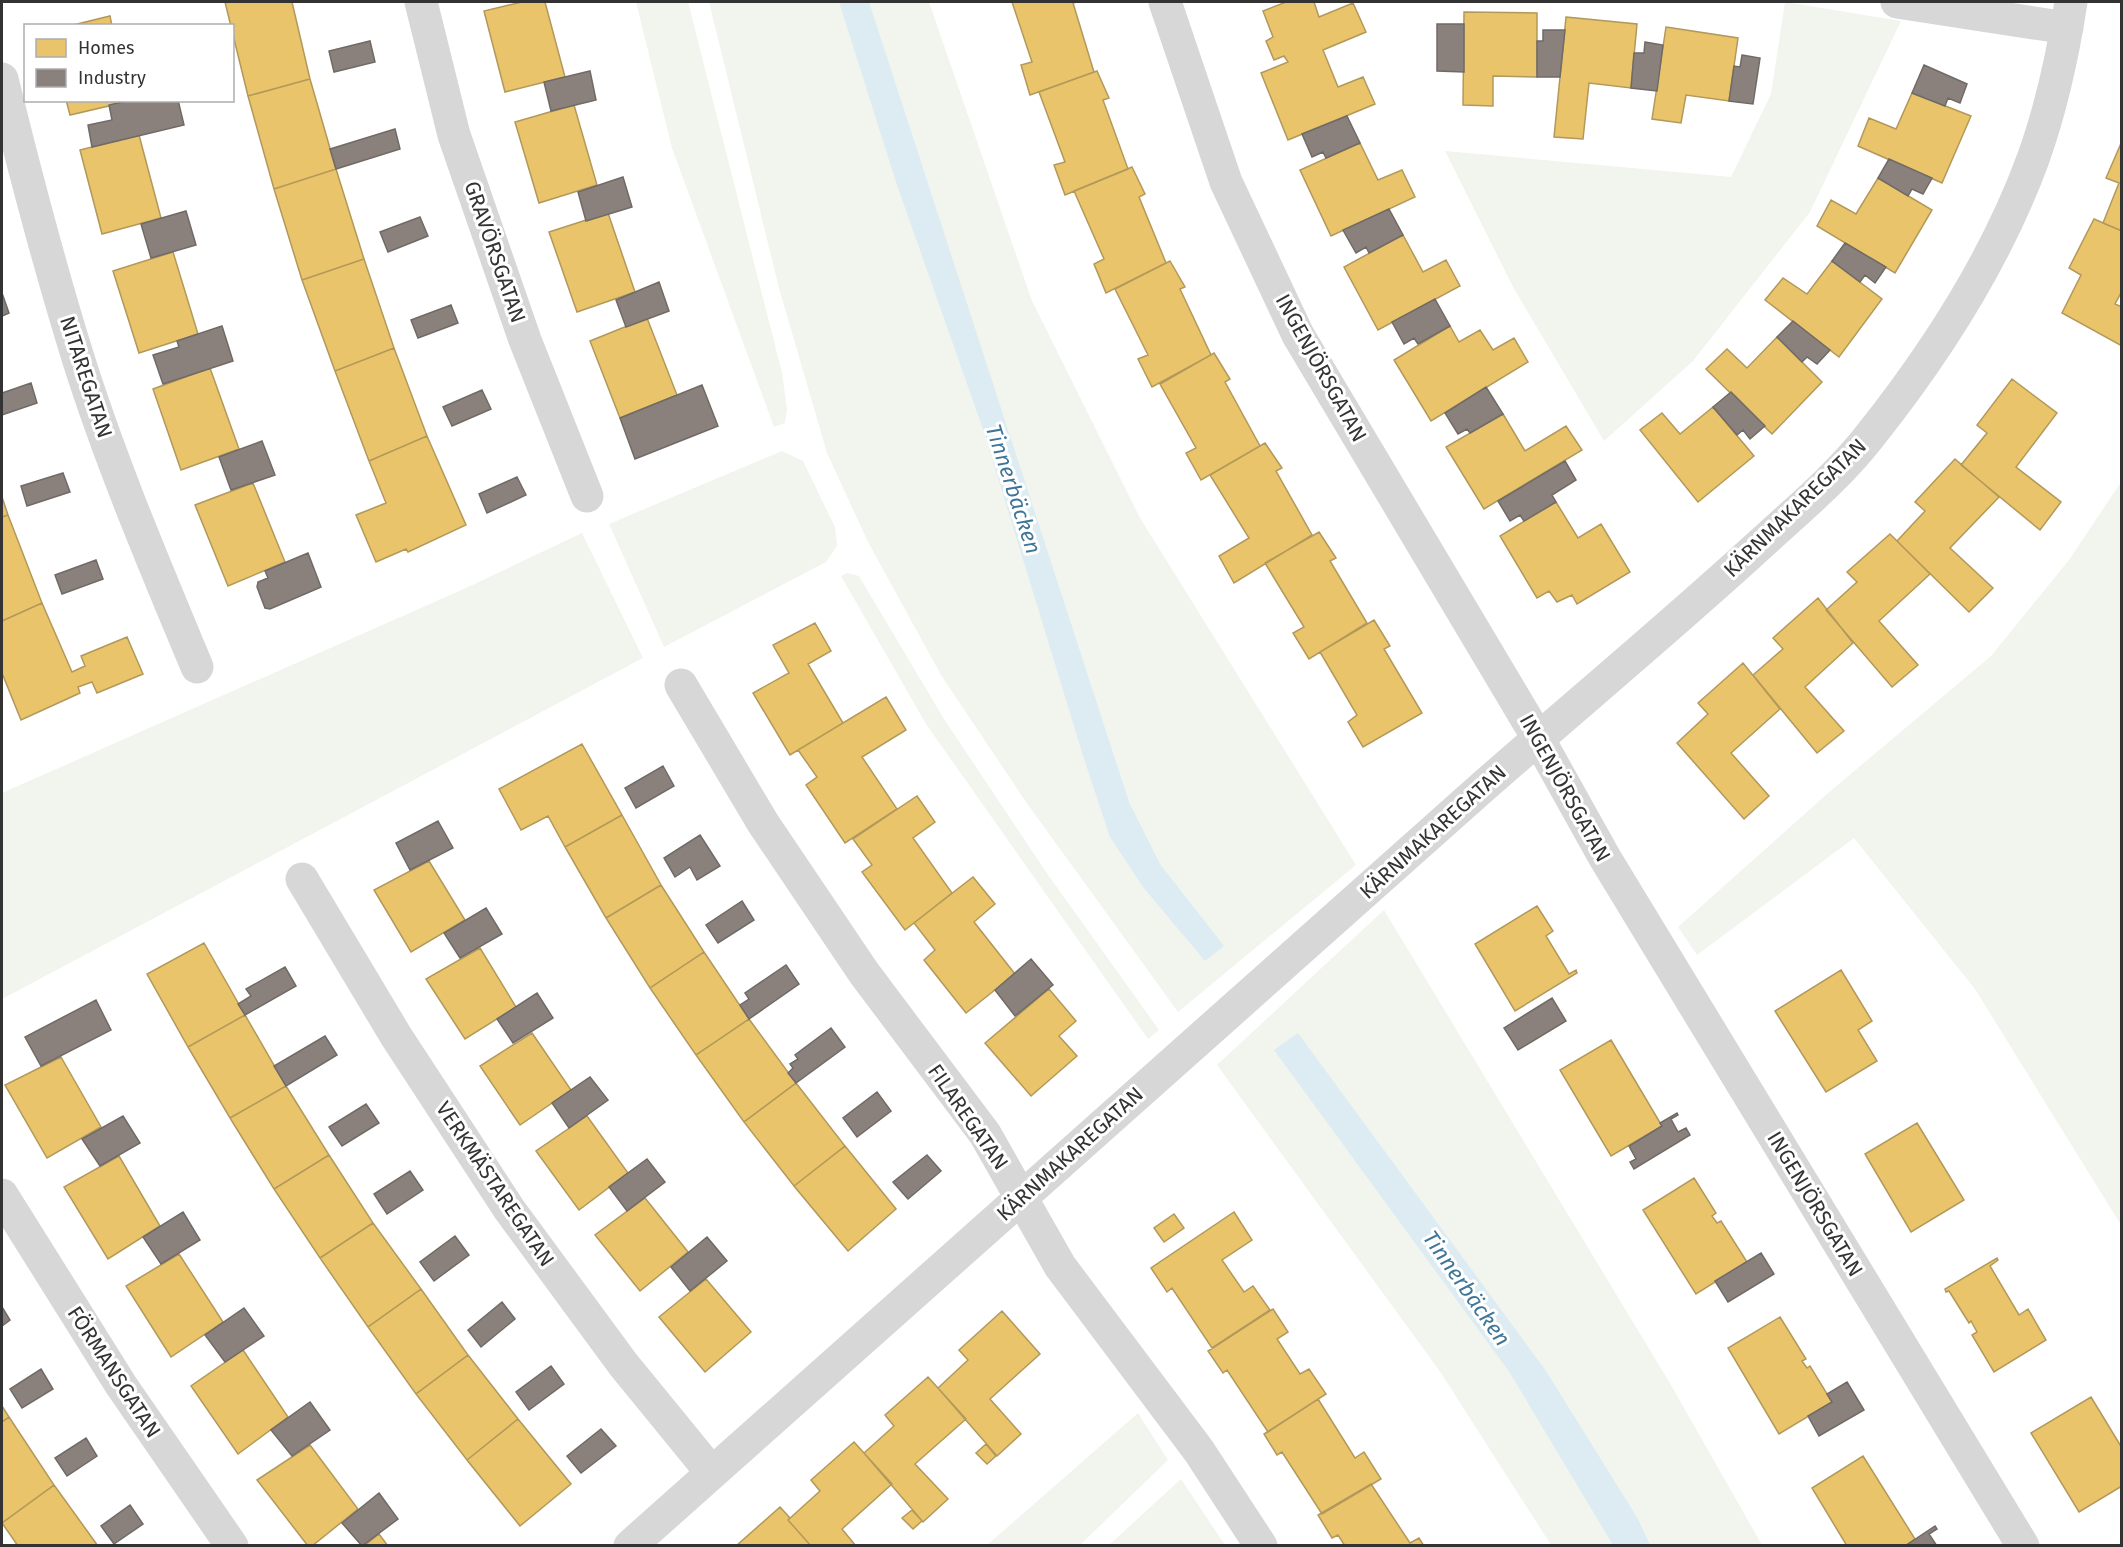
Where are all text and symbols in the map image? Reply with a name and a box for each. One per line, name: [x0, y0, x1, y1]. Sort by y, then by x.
legend: [24, 24, 234, 102]
text: Homes: [78, 37, 134, 59]
text: Industry: [78, 67, 146, 89]
street label: GRAVÖRSGATAN: [459, 178, 531, 326]
street label: INGENJÖRSGATAN: [1270, 290, 1372, 446]
street label: NITAREGATAN: [54, 313, 118, 441]
water label: Tinnerbäcken: [980, 421, 1047, 557]
street label: KÄRNMAKAREGATAN: [1718, 433, 1872, 583]
street label: INGENJÖRSGATAN: [1514, 710, 1616, 866]
street label: KÄRNMAKAREGATAN: [1354, 759, 1512, 905]
street label: FILAREGATAN: [922, 1059, 1014, 1175]
street label: KÄRNMAKAREGATAN: [991, 1081, 1149, 1227]
street label: VERKMÄSTAREGATAN: [430, 1097, 560, 1271]
street label: INGENJÖRSGATAN: [1761, 1127, 1869, 1281]
water label: Tinnerbäcken: [1417, 1225, 1516, 1351]
street label: FÖRMANSGATAN: [62, 1301, 166, 1443]

